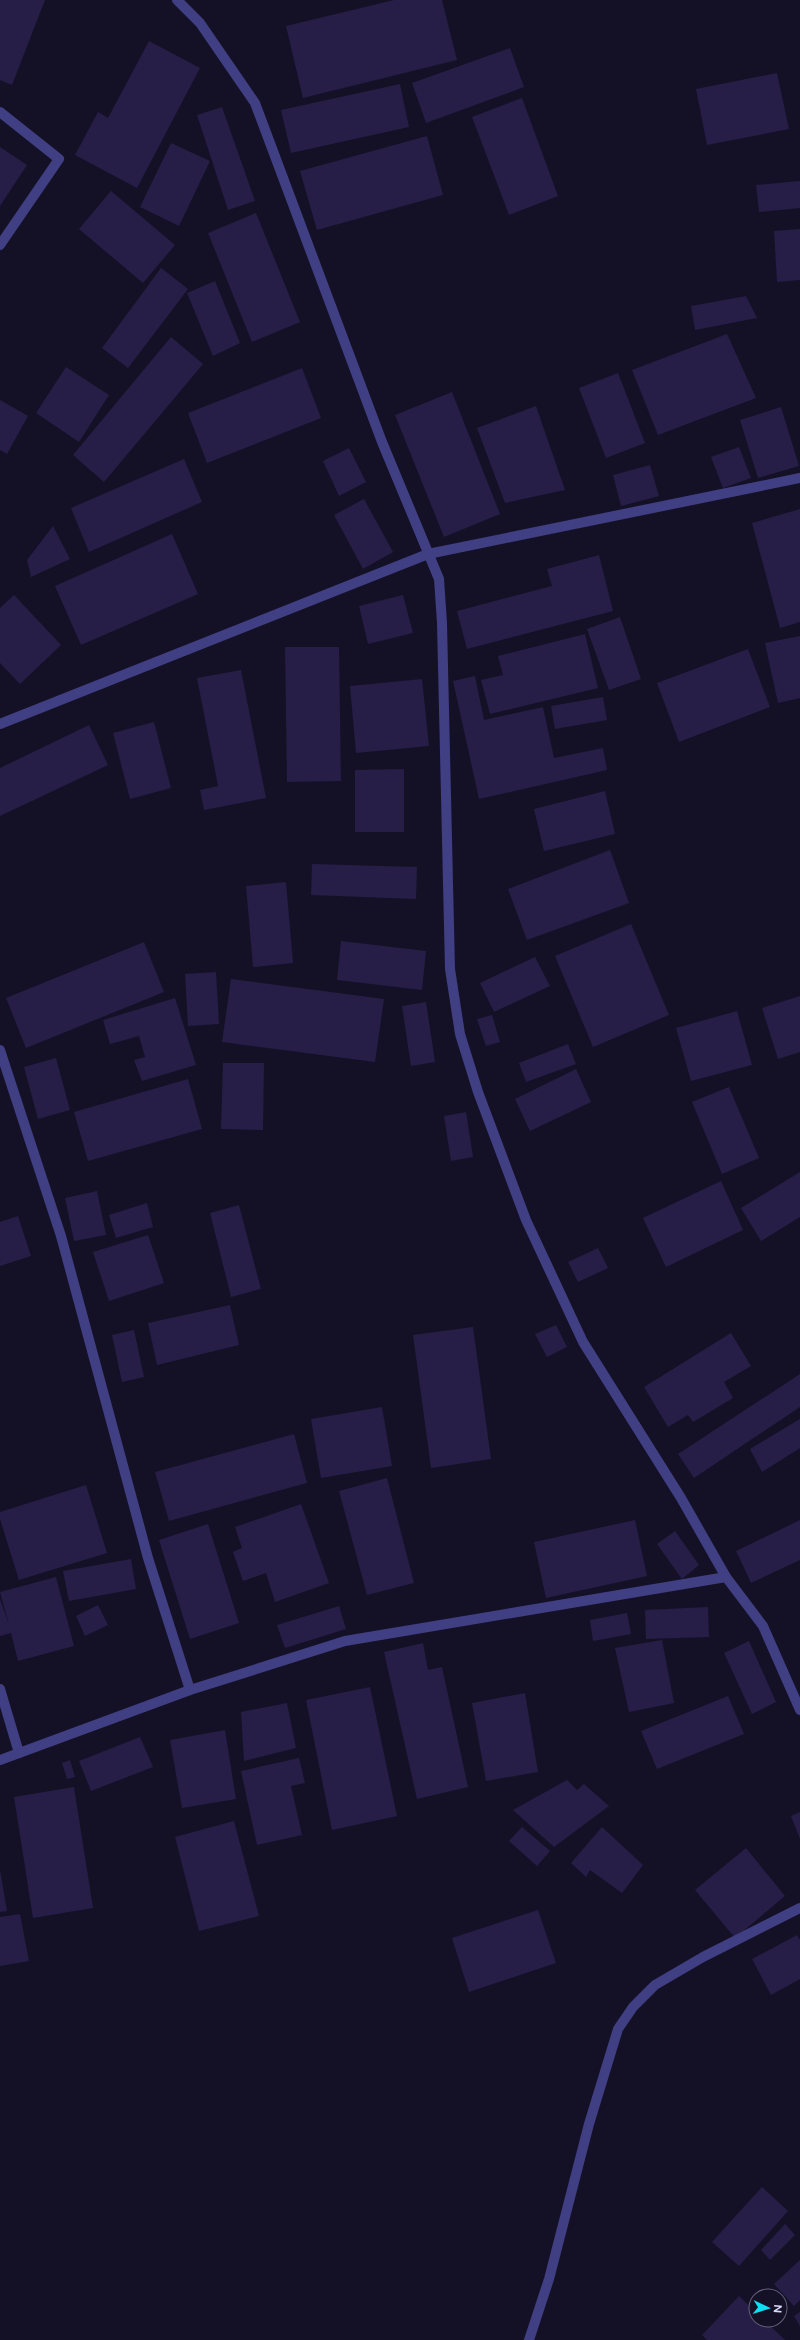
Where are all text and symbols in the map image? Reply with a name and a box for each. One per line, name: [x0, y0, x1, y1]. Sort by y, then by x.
north arrow: [748, 2288, 788, 2328]
text: N: [771, 2304, 784, 2313]

